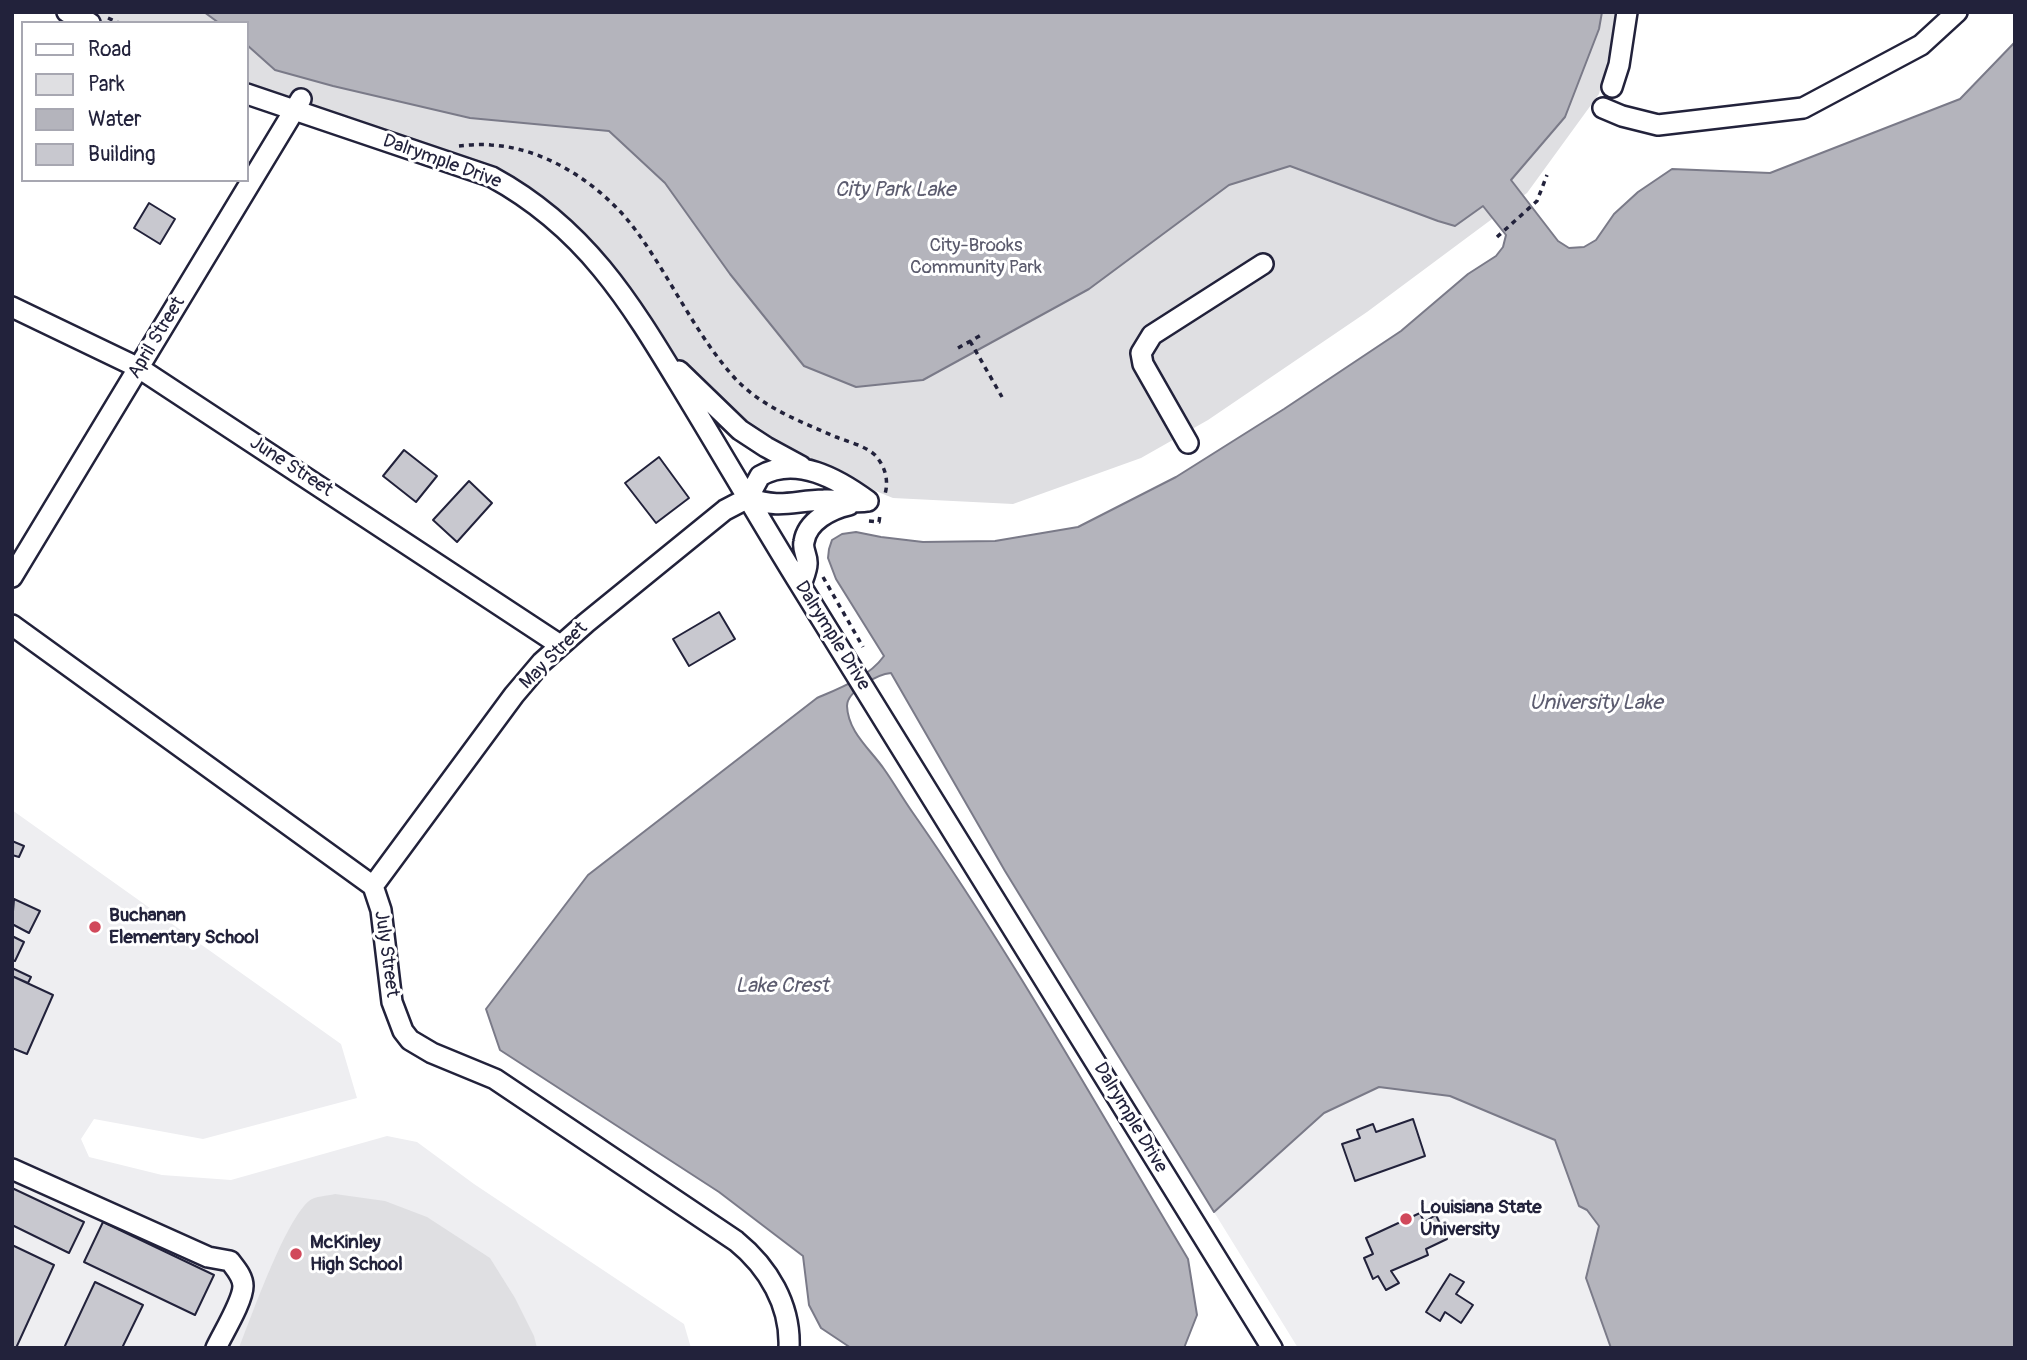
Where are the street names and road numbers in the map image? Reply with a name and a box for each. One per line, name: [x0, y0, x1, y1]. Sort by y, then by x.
street label: Dalrymple Drive: [380, 130, 504, 194]
street label: April Street: [124, 293, 190, 383]
street label: June Street: [245, 432, 337, 502]
street label: Dalrymple Drive: [789, 577, 875, 695]
street label: May Street: [515, 617, 593, 695]
street label: July Street: [369, 909, 403, 999]
street label: Dalrymple Drive: [1088, 1059, 1172, 1177]

